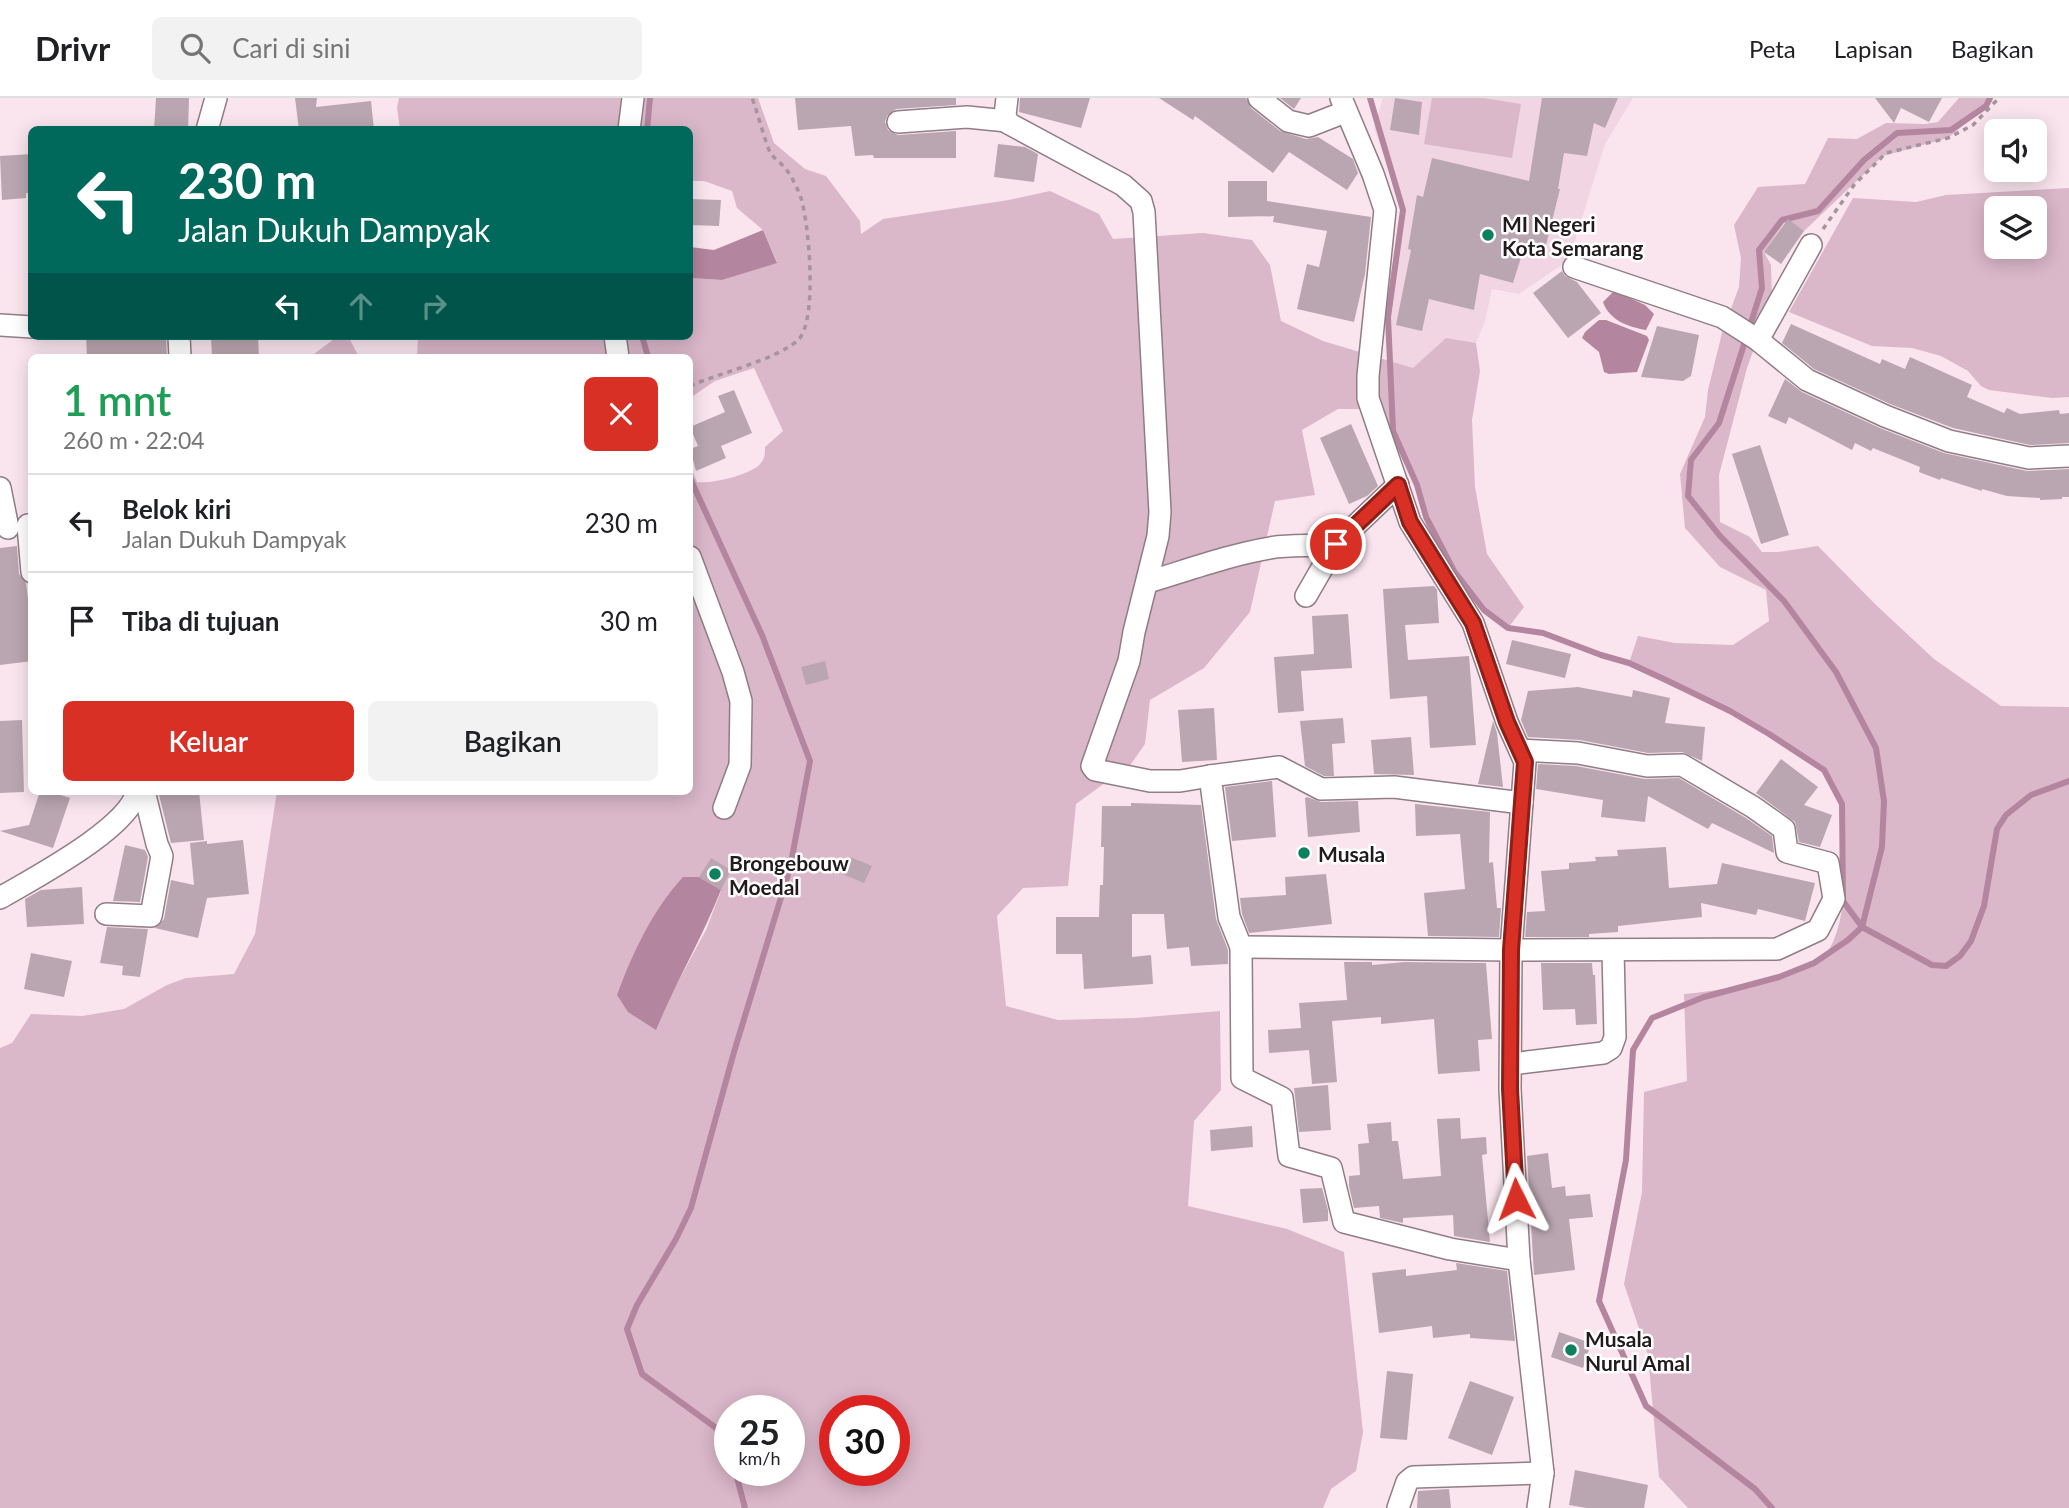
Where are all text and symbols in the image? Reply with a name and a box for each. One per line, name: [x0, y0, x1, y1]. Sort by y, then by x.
search box: [152, 17, 642, 80]
text: Drivr: [35, 28, 110, 68]
icon: search: [176, 29, 214, 67]
text: Cari di sini: [232, 32, 351, 64]
text: Peta: [1749, 34, 1796, 63]
text: Lapisan: [1834, 34, 1913, 63]
text: Bagikan: [1951, 34, 2034, 63]
map controls: [1984, 119, 2047, 259]
button: sound: [1984, 119, 2047, 182]
text: 230 m: [178, 151, 316, 209]
icon: left: [63, 154, 154, 245]
button: layers: [1984, 196, 2047, 259]
text: Jalan Dukuh Dampyak: [178, 210, 490, 249]
place label: MI Negeri Kota Semarang: [1502, 211, 1643, 260]
marker: MI Negeri Kota Semarang: [1480, 227, 1496, 243]
icon: left: [269, 287, 307, 325]
icon: ahead: [342, 287, 380, 325]
icon: right: [415, 287, 453, 325]
text: 1 mnt: [63, 375, 171, 425]
button: close: [584, 377, 658, 451]
text: 260 m · 22:04: [63, 426, 205, 454]
text: Belok kiri: [122, 493, 231, 525]
icon: left: [63, 504, 101, 542]
text: 230 m: [585, 507, 658, 539]
pin: [1306, 514, 1366, 574]
text: Jalan Dukuh Dampyak: [122, 525, 347, 553]
icon: arrive: [1317, 525, 1355, 563]
icon: arrive: [63, 602, 101, 640]
text: Tiba di tujuan: [122, 605, 280, 637]
text: 30 m: [600, 605, 658, 637]
button: Keluar: [63, 701, 354, 781]
button: Bagikan: [368, 701, 658, 781]
place label: Musala: [1318, 841, 1385, 866]
marker: Musala: [1296, 845, 1312, 861]
place label: Brongebouw Moedal: [729, 850, 849, 899]
marker: Brongebouw Moedal: [707, 866, 723, 882]
position arrow: [1479, 1162, 1553, 1236]
place label: Musala Nurul Amal: [1585, 1326, 1690, 1375]
marker: Musala Nurul Amal: [1563, 1342, 1579, 1358]
speed limit sign: 30: [819, 1395, 910, 1486]
text: 25: [739, 1410, 780, 1452]
text: km/h: [738, 1447, 781, 1469]

